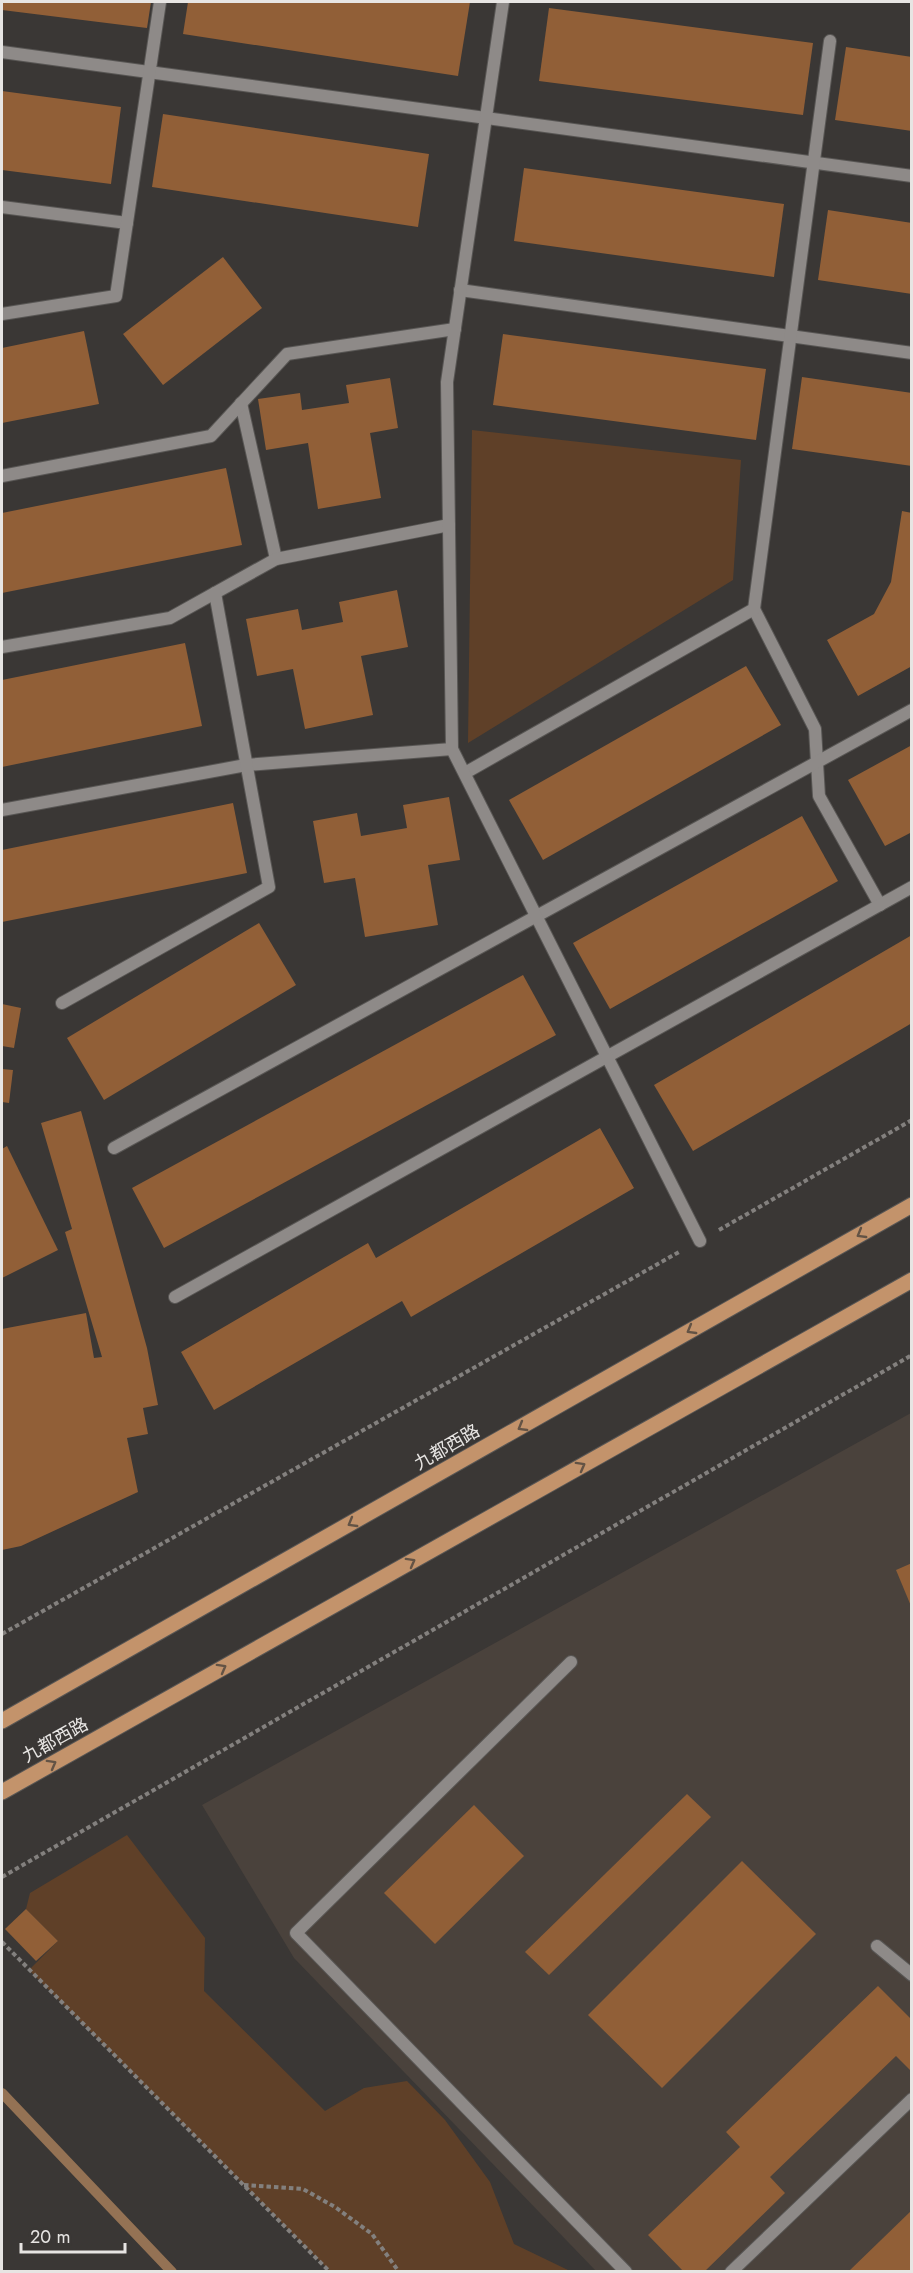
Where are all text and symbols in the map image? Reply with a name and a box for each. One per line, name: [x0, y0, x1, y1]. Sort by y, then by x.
one-way arrow: [857, 1227, 867, 1238]
one-way arrow: [687, 1323, 697, 1335]
street label: 九都西路: [409, 1418, 485, 1476]
one-way arrow: [518, 1420, 528, 1431]
one-way arrow: [574, 1462, 585, 1474]
one-way arrow: [348, 1516, 358, 1527]
one-way arrow: [405, 1558, 415, 1569]
one-way arrow: [216, 1664, 227, 1675]
street label: 九都西路: [17, 1711, 93, 1769]
one-way arrow: [46, 1759, 57, 1771]
scale bar: [21, 2216, 124, 2254]
text: 20 m: [30, 2224, 70, 2250]

